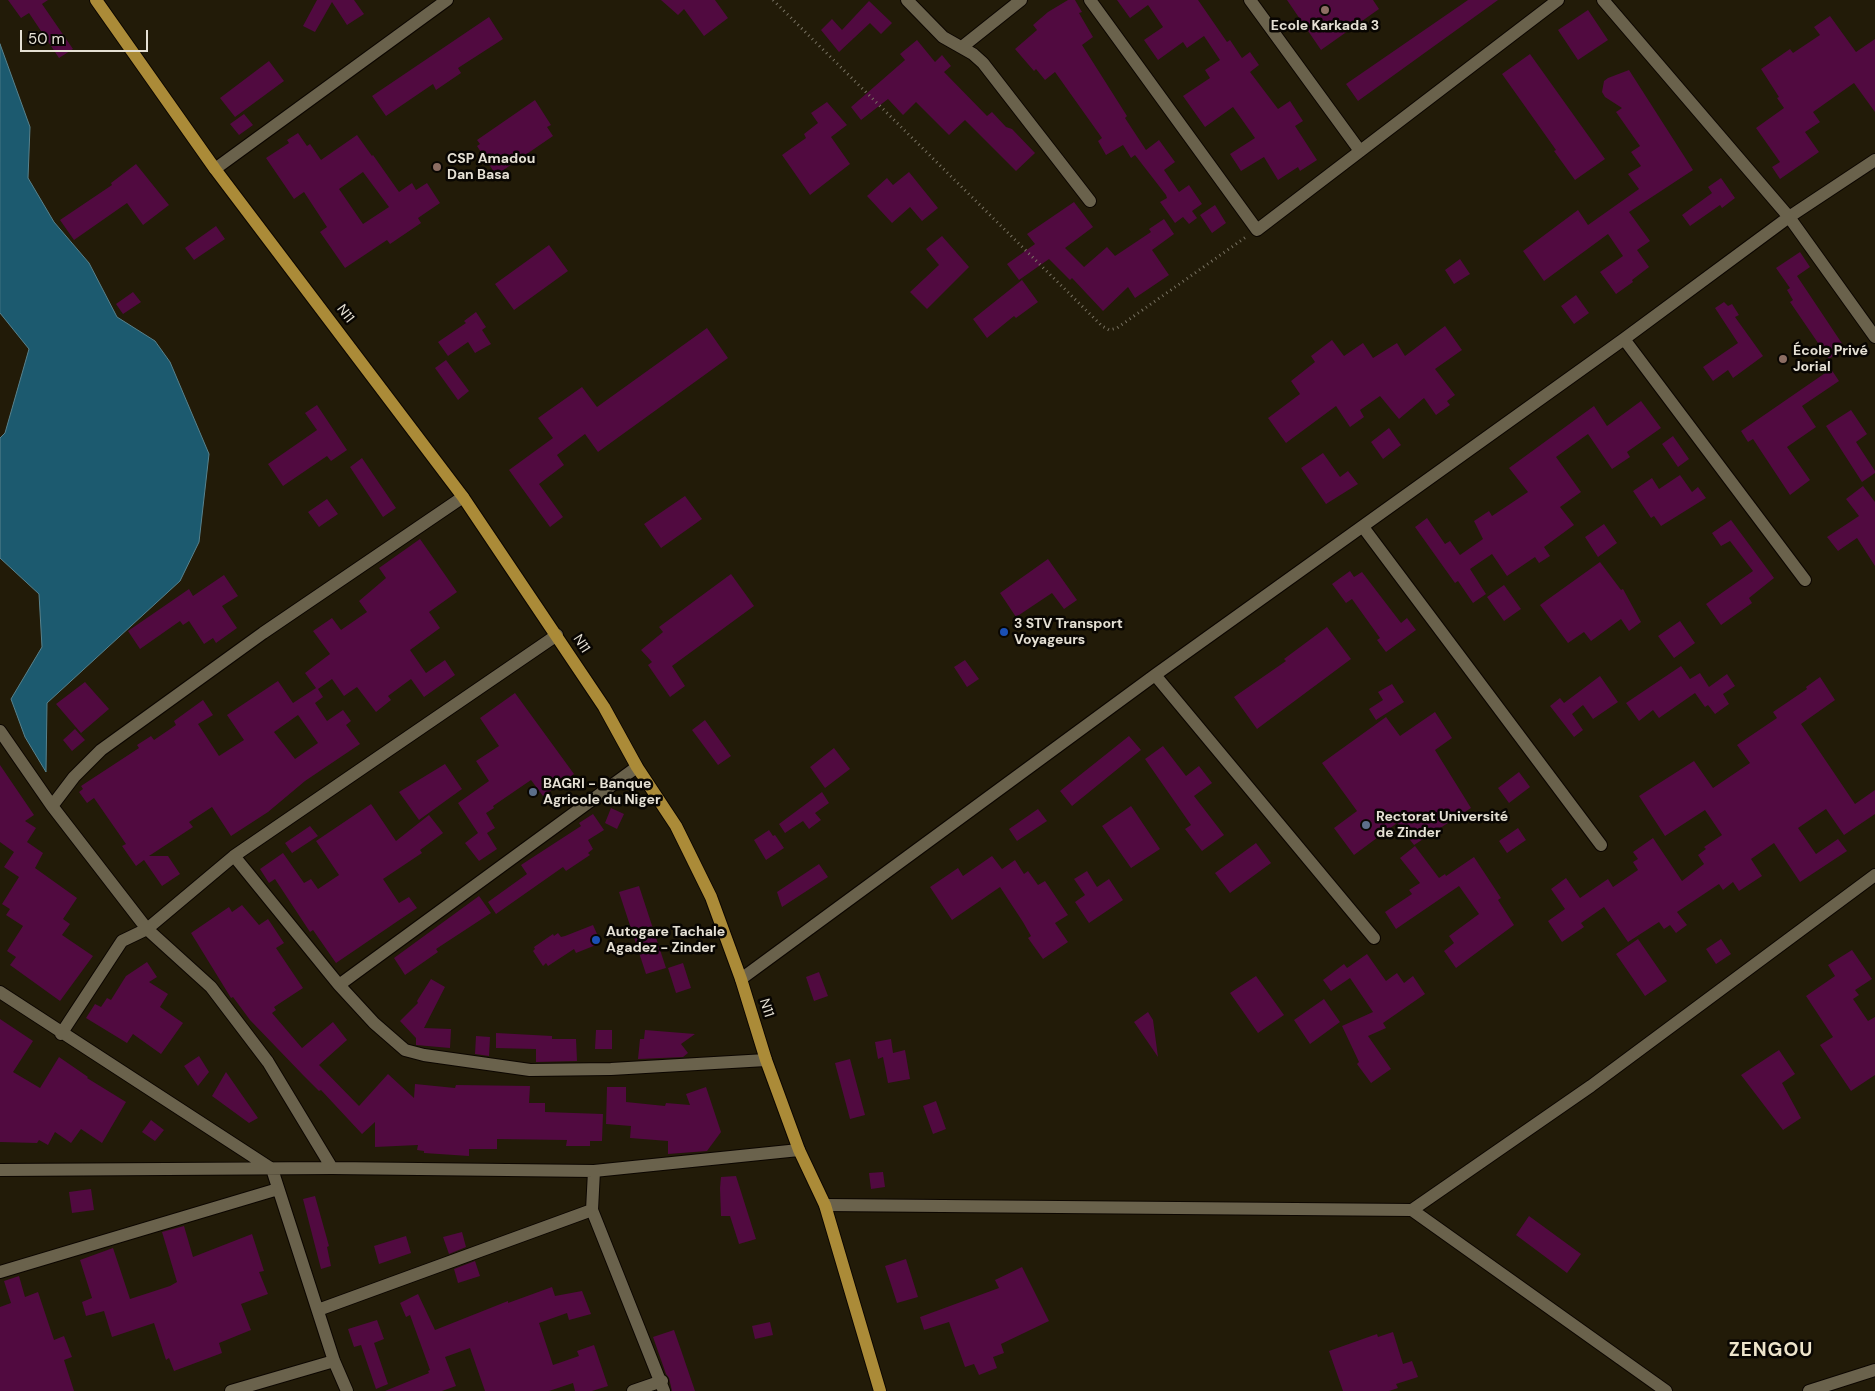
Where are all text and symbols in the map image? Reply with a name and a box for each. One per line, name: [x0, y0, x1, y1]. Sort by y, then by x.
marker: Ecole Karkada 3: [1319, 4, 1331, 16]
place label: Ecole Karkada 3: [1271, 18, 1379, 34]
scale bar: [22, 20, 150, 52]
text: 50 m: [28, 29, 65, 49]
place label: CSP Amadou Dan Basa: [447, 151, 535, 184]
marker: CSP Amadou Dan Basa: [431, 161, 443, 173]
street label: N11: [333, 302, 357, 326]
place label: École Privé Jorial: [1793, 343, 1868, 376]
marker: École Privé Jorial: [1777, 353, 1789, 365]
place label: 3 STV Transport Voyageurs: [1014, 616, 1123, 648]
marker: 3 STV Transport Voyageurs: [998, 626, 1010, 638]
street label: N11: [569, 632, 593, 656]
place label: BAGRI - Banque Agricole du Niger: [543, 776, 661, 809]
marker: BAGRI - Banque Agricole du Niger: [527, 786, 539, 798]
place label: Rectorat Université de Zinder: [1376, 809, 1508, 842]
marker: Rectorat Université de Zinder: [1360, 819, 1372, 831]
place label: Autogare Tachale Agadez - Zinder: [606, 924, 725, 956]
marker: Autogare Tachale Agadez - Zinder: [590, 934, 602, 946]
street label: N11: [755, 997, 777, 1019]
district label: ZENGOU: [1728, 1340, 1814, 1362]

